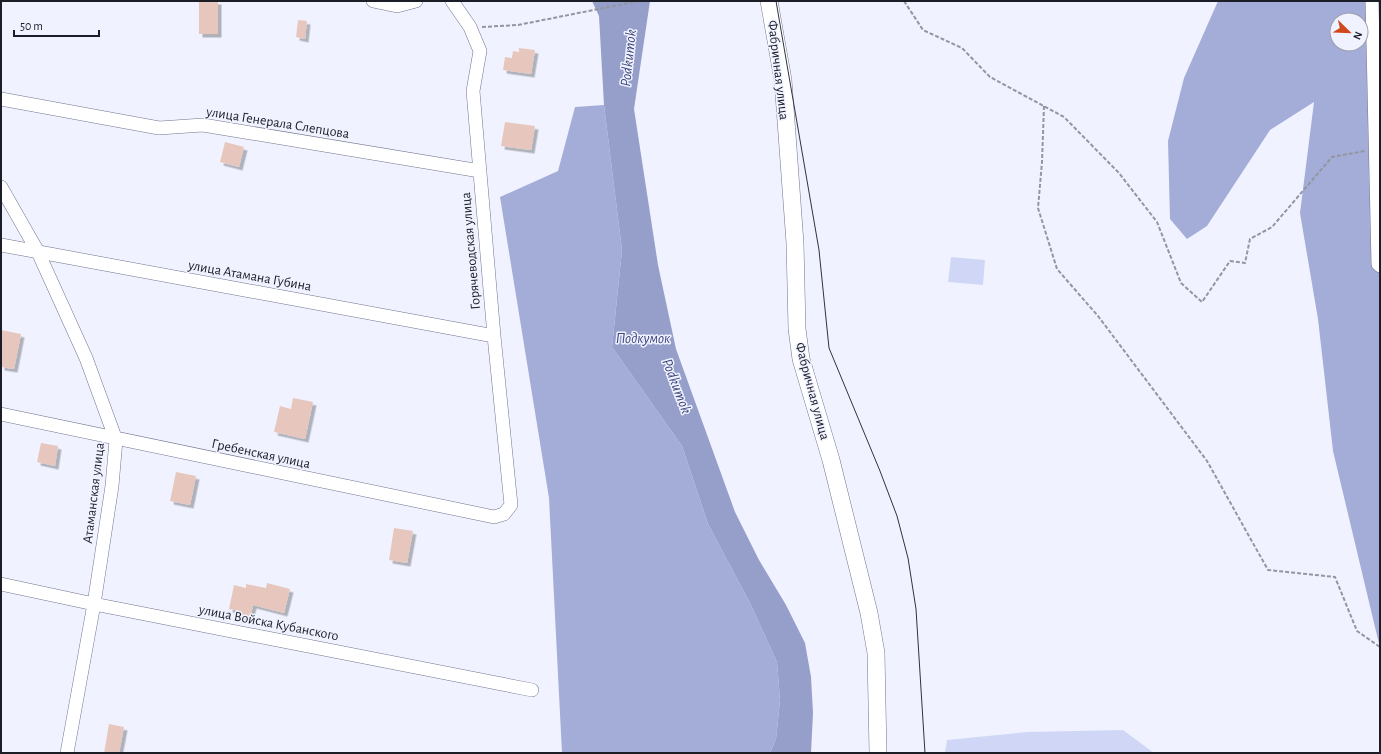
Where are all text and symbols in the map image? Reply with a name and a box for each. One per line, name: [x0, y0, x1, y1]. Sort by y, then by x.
scale bar: [14, 12, 99, 38]
north arrow: [1329, 12, 1369, 52]
street label: Фабричная улица: [765, 19, 791, 121]
text: 50 m: [20, 20, 43, 32]
water label: Podkumok: [618, 29, 639, 87]
text: N: [1351, 30, 1364, 41]
street label: улица Генерала Слепцова: [204, 105, 351, 141]
street label: Горячеводская улица: [459, 191, 483, 310]
street label: улица Атамана Губина: [186, 258, 313, 294]
water label: Подкумок: [616, 331, 671, 346]
street label: Фабричная улица: [792, 341, 832, 442]
water label: Podkumok: [659, 357, 694, 416]
street label: Гребенская улица: [210, 437, 312, 471]
street label: Атаманская улица: [81, 441, 107, 544]
street label: улица Войска Кубанского: [197, 602, 340, 643]

